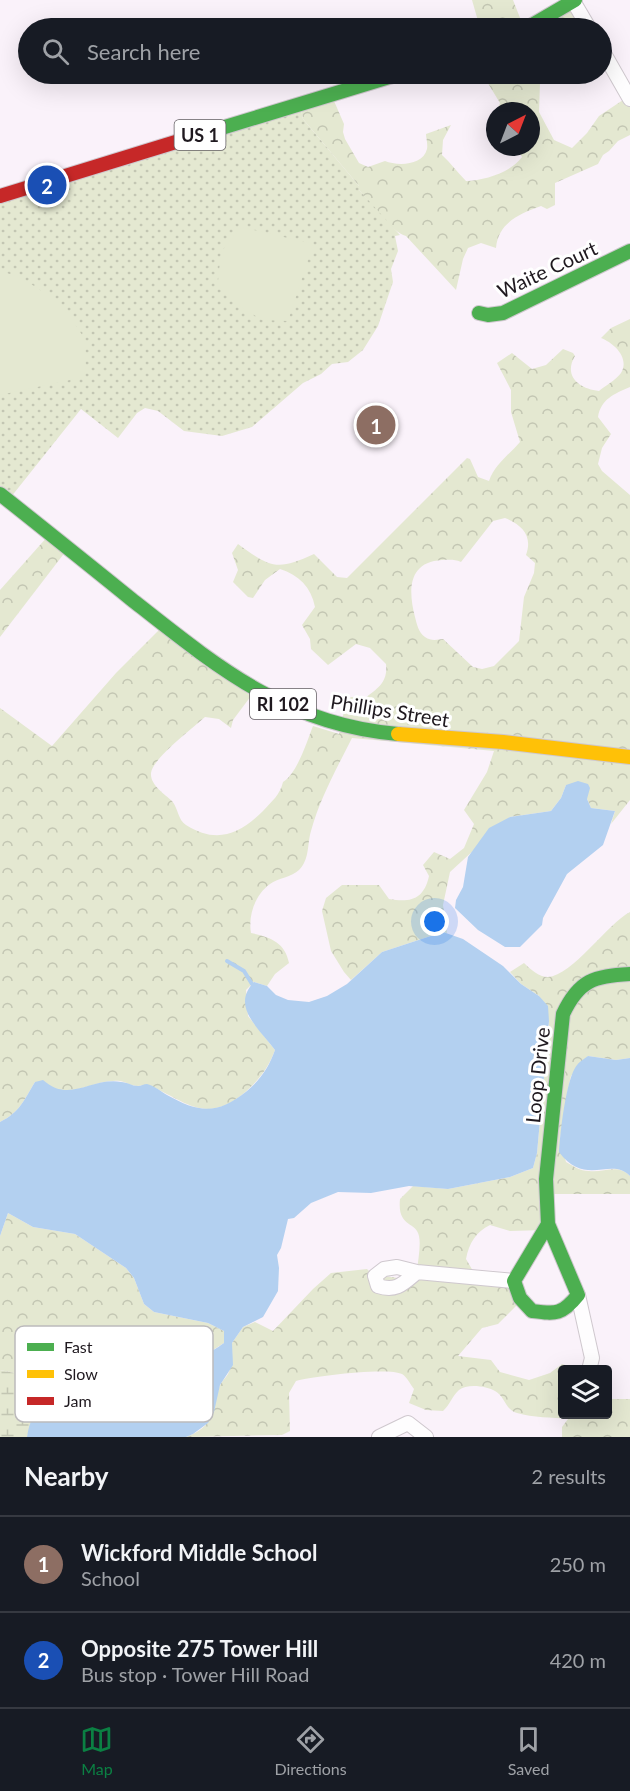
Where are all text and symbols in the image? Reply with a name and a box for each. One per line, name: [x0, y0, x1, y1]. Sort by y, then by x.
search box: [18, 18, 612, 84]
icon: search: [39, 35, 72, 68]
text: Search here: [87, 38, 200, 65]
north arrow: [486, 102, 540, 156]
road number: US 1: [174, 120, 226, 150]
pin: 2: [28, 162, 66, 207]
street label: Waite Court: [493, 235, 601, 303]
pin: 1: [356, 402, 395, 448]
road number: RI 102: [250, 689, 316, 719]
street label: Phillips Street: [329, 689, 451, 731]
your location: [420, 907, 449, 936]
street label: Loop Drive: [520, 1026, 554, 1124]
legend: [15, 1326, 213, 1422]
text: Fast: [64, 1337, 93, 1356]
text: Slow: [64, 1364, 98, 1383]
map controls: [558, 1365, 612, 1419]
button: layers: [558, 1365, 612, 1419]
text: Jam: [64, 1391, 92, 1410]
text: Nearby: [24, 1460, 109, 1492]
text: 2 results: [531, 1464, 606, 1488]
text: Wickford Middle School: [81, 1539, 317, 1566]
text: 1: [38, 1552, 49, 1576]
text: 250 m: [550, 1552, 606, 1576]
text: School: [81, 1566, 140, 1590]
text: Opposite 275 Tower Hill: [81, 1635, 318, 1662]
text: 2: [38, 1648, 49, 1672]
text: 420 m: [550, 1648, 606, 1672]
text: Bus stop · Tower Hill Road: [81, 1662, 309, 1686]
tab: Map: [80, 1723, 113, 1778]
tab: Directions: [274, 1723, 347, 1778]
tab: Saved: [508, 1723, 549, 1778]

